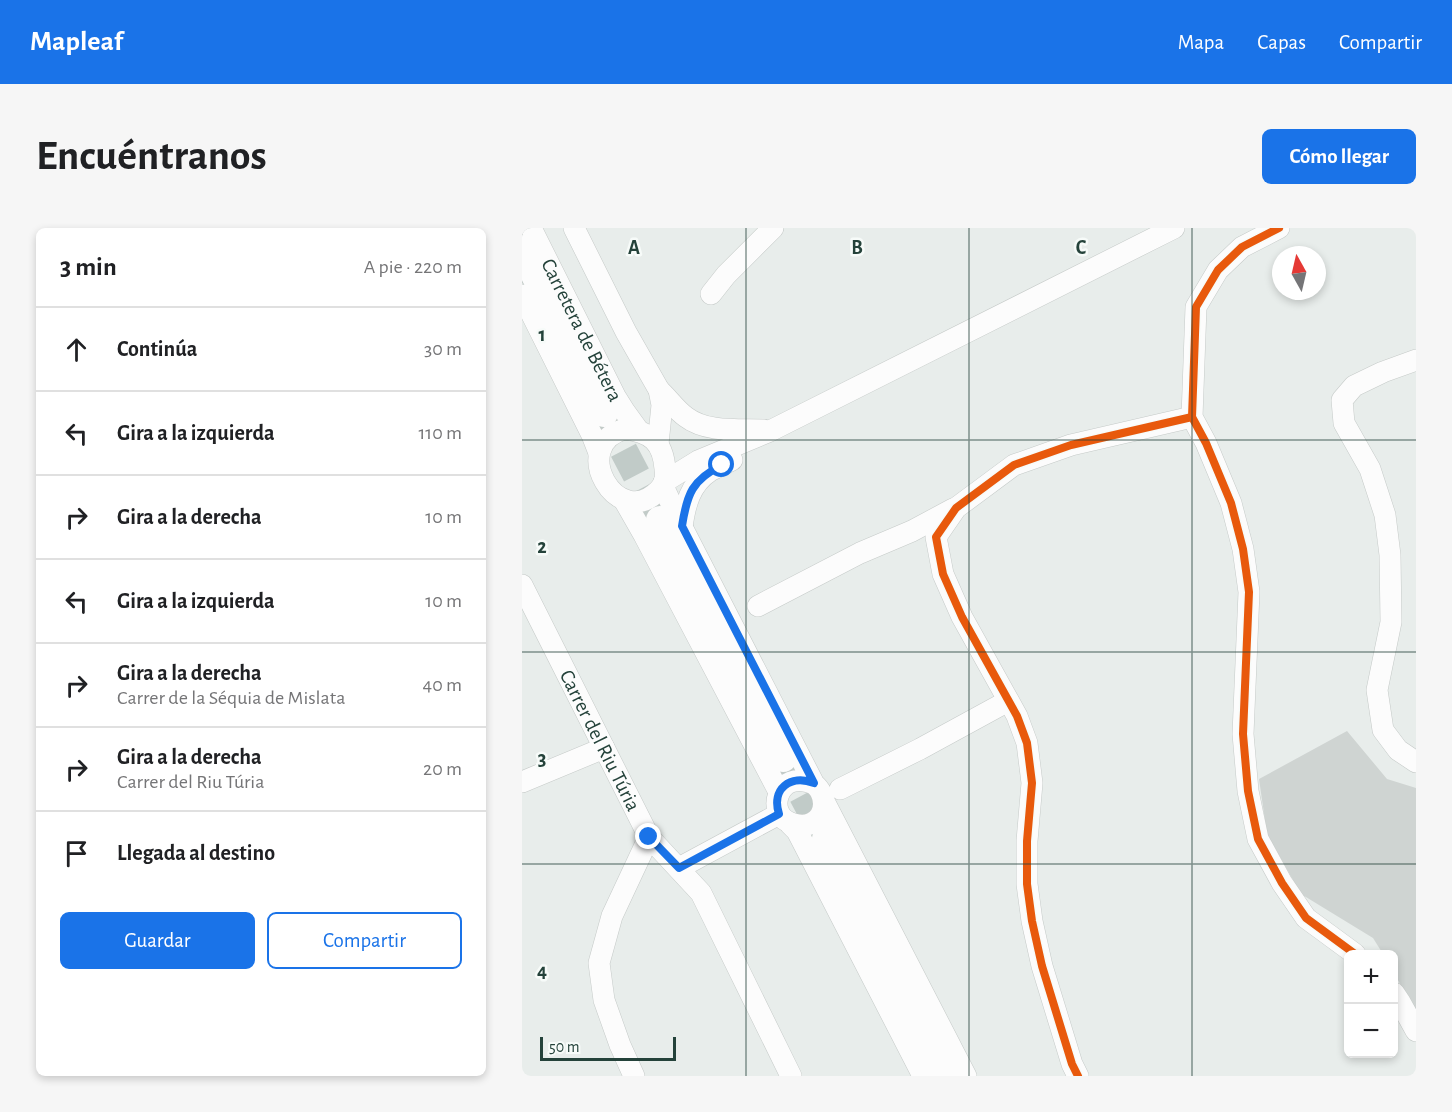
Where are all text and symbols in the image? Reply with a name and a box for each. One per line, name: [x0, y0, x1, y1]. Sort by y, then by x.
text: Mapleaf: [30, 28, 123, 56]
text: Mapa: [1178, 32, 1224, 53]
text: Capas: [1257, 32, 1306, 53]
text: Compartir: [1339, 32, 1422, 53]
button: Cómo llegar: [1262, 129, 1416, 184]
text: Encuéntranos: [36, 135, 267, 177]
text: A: [628, 238, 640, 258]
text: B: [851, 238, 863, 258]
text: C: [1076, 238, 1087, 258]
north arrow: [1272, 246, 1326, 300]
text: 3 min: [60, 254, 117, 280]
street label: Carretera de Bétera: [537, 255, 626, 405]
text: A pie · 220 m: [364, 257, 462, 277]
text: 1: [538, 325, 546, 345]
icon: ahead: [60, 333, 93, 366]
text: Continúa: [117, 338, 197, 360]
text: 30 m: [424, 339, 462, 359]
icon: left: [60, 417, 93, 450]
text: Gira a la izquierda: [117, 422, 275, 444]
text: 110 m: [418, 423, 462, 443]
route start: [708, 451, 734, 477]
icon: right: [60, 501, 93, 534]
text: Gira a la derecha: [117, 506, 262, 528]
text: 10 m: [425, 507, 462, 527]
text: 2: [537, 537, 547, 557]
icon: left: [60, 585, 93, 618]
text: Gira a la izquierda: [117, 590, 275, 612]
text: 10 m: [425, 591, 462, 611]
text: Gira a la derecha: [117, 662, 262, 684]
street label: Carrer del Riu Túria: [556, 667, 644, 815]
icon: right: [60, 669, 93, 702]
text: 40 m: [423, 675, 462, 695]
text: Carrer de la Séquia de Mislata: [117, 688, 345, 708]
text: Gira a la derecha: [117, 746, 262, 768]
text: 3: [538, 749, 546, 769]
icon: right: [60, 753, 93, 786]
text: 20 m: [423, 759, 462, 779]
text: Carrer del Riu Túria: [117, 772, 264, 792]
route end: [635, 823, 661, 849]
icon: arrive: [60, 837, 93, 870]
text: Llegada al destino: [117, 842, 275, 864]
button: Guardar: [60, 912, 255, 969]
button: Compartir: [267, 912, 462, 969]
map controls: [1344, 950, 1398, 1058]
button: +: [1344, 950, 1398, 1004]
text: 4: [537, 961, 547, 981]
button: −: [1344, 1004, 1398, 1058]
scale bar: [540, 1034, 676, 1062]
text: 50 m: [549, 1039, 580, 1055]

